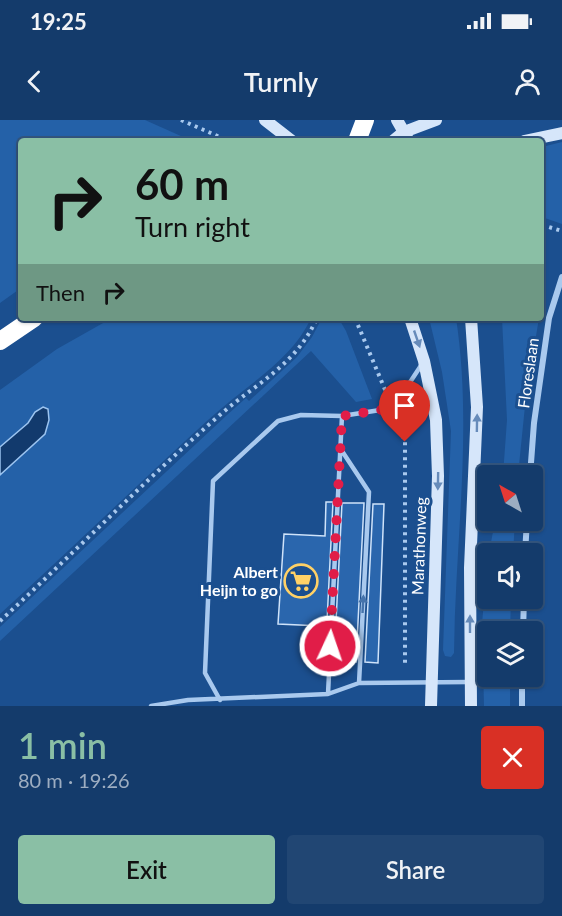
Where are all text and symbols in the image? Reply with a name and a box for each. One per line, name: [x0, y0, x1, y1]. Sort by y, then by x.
text: 19:25: [30, 8, 87, 35]
icon: back: [18, 65, 51, 98]
text: Turnly: [244, 65, 318, 98]
icon: person: [511, 65, 544, 98]
text: 60 m: [135, 159, 229, 209]
icon: right: [36, 162, 114, 240]
text: Turn right: [135, 210, 250, 243]
icon: right: [97, 276, 130, 309]
text: Then: [36, 279, 85, 306]
one-way arrow: [413, 331, 422, 349]
street label: Floreslaan: [513, 336, 542, 410]
pin: [379, 380, 430, 442]
icon: arrive: [388, 389, 421, 422]
one-way arrow: [472, 414, 482, 433]
north arrow: [477, 465, 543, 531]
map controls: [477, 465, 543, 687]
one-way arrow: [433, 472, 442, 491]
street label: Marathonweg: [407, 497, 430, 595]
button: sound: [477, 543, 543, 609]
place label: Albert Heijn to go: [200, 562, 278, 599]
supermarket icon: Albert Heijn to go: [283, 563, 319, 599]
one-way arrow: [358, 594, 368, 613]
position arrow: [298, 614, 362, 678]
one-way arrow: [465, 614, 475, 633]
button: layers: [477, 621, 543, 687]
text: 1 min: [18, 723, 107, 767]
button: close: [481, 726, 544, 789]
text: 80 m · 19:26: [18, 768, 130, 792]
button: Exit: [18, 835, 275, 904]
button: Share: [287, 835, 544, 904]

